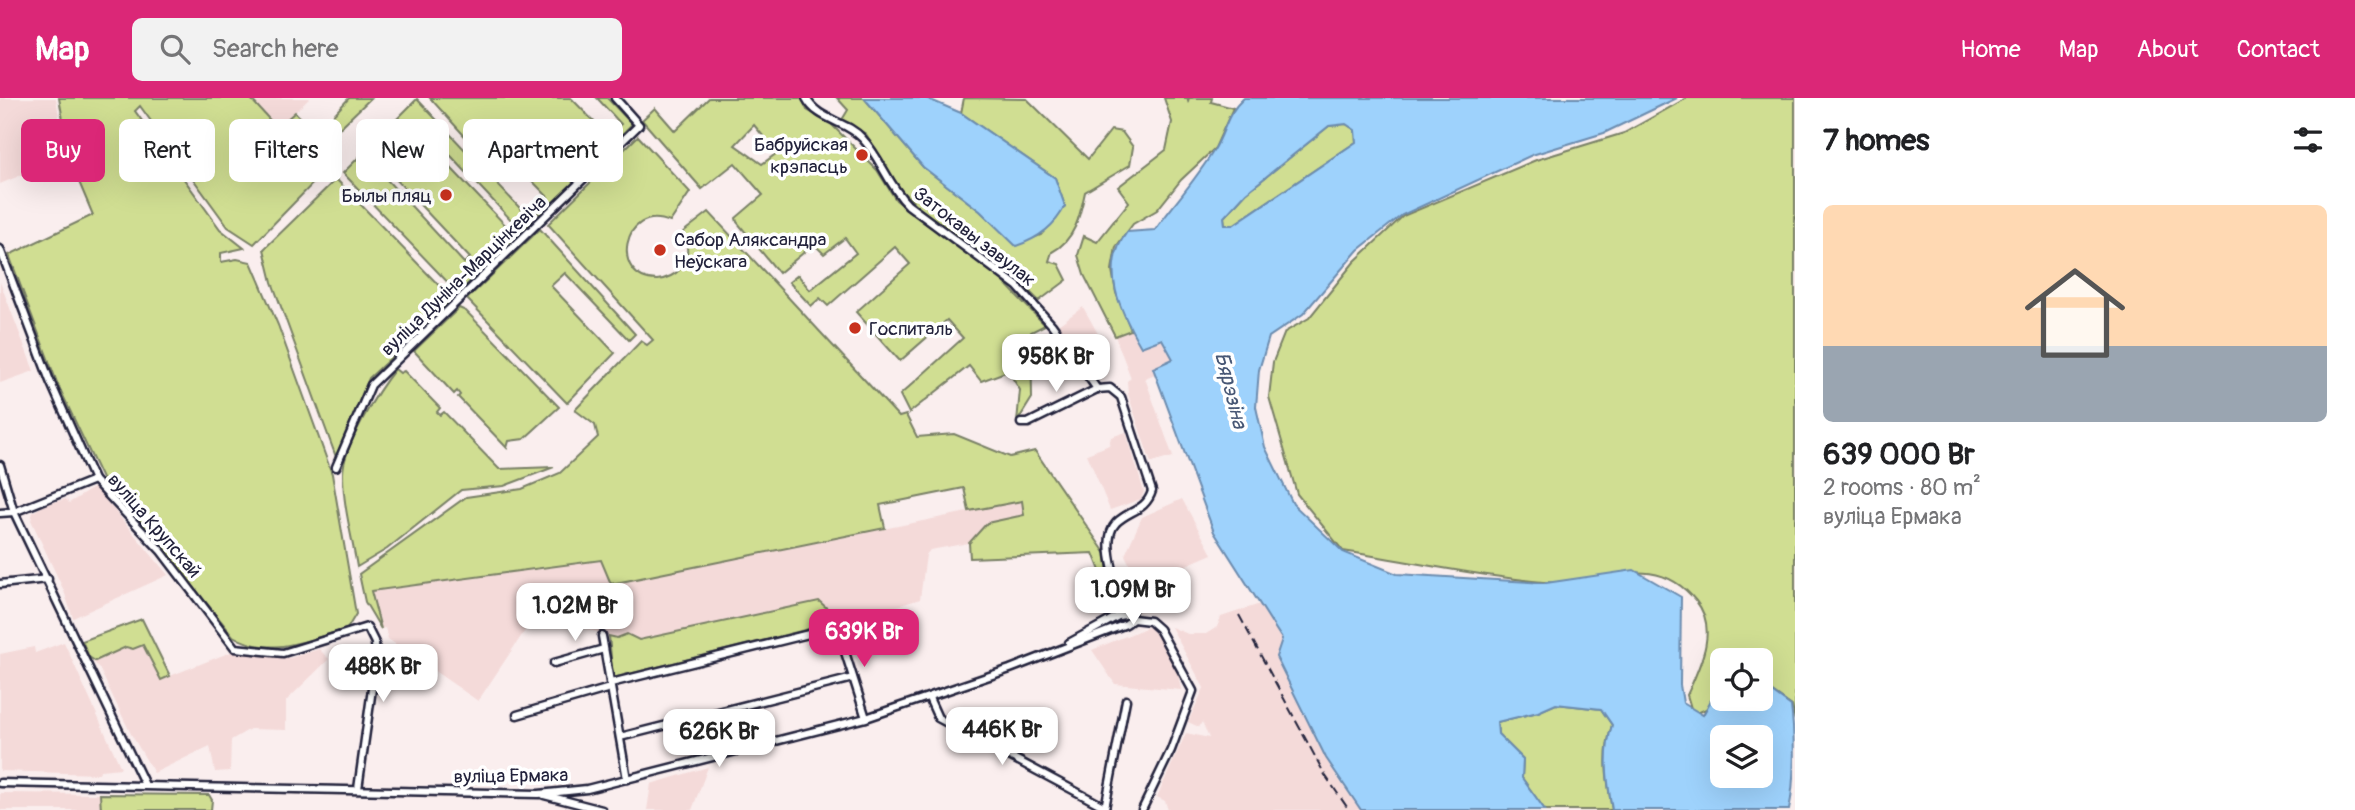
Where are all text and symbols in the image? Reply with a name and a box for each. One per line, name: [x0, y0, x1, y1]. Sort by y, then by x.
search box: [132, 18, 622, 81]
text: Map: [35, 29, 90, 70]
icon: search: [156, 30, 194, 68]
text: Search here: [212, 33, 339, 65]
text: Home: [1960, 35, 2021, 64]
text: Map: [2059, 35, 2099, 64]
text: About: [2137, 35, 2199, 64]
text: Contact: [2237, 35, 2320, 64]
chip: Buy: [21, 119, 105, 182]
chip: Rent: [119, 119, 215, 182]
chip: Filters: [229, 119, 342, 182]
chip: New: [356, 119, 449, 182]
chip: Apartment: [463, 119, 623, 182]
icon: filters: [2289, 121, 2327, 159]
text: 7 homes: [1823, 122, 1930, 159]
place label: Бабруйская крэпасць: [754, 133, 848, 179]
marker: Бабруйская крэпасць: [854, 147, 870, 163]
street label: Затокавы завулак: [909, 182, 1040, 292]
place label: Былы пляц: [342, 184, 432, 208]
marker: Былы пляц: [438, 187, 454, 203]
street label: вуліца Дуніна-Марцінкевіча: [376, 190, 552, 361]
place label: Сабор Аляксандра Неўскага: [674, 228, 827, 274]
marker: Сабор Аляксандра Неўскага: [652, 242, 668, 258]
icon: home: [2012, 250, 2138, 376]
place label: Госпиталь: [869, 317, 953, 341]
marker: Госпиталь: [847, 320, 863, 336]
pin: 958K Br: [991, 334, 1121, 394]
text: 958K Br: [1018, 342, 1094, 371]
water label: Бярэзіна: [1208, 349, 1253, 432]
text: 639 000 Br: [1823, 436, 1975, 473]
street label: вуліца Крупскай: [102, 468, 206, 583]
text: 2 rooms · 80 m²: [1823, 473, 1981, 502]
text: вуліца Ермака: [1823, 502, 1962, 531]
pin: 1.09M Br: [1061, 568, 1205, 627]
text: 1.09M Br: [1091, 575, 1175, 604]
pin: 1.02M Br: [503, 584, 647, 643]
text: 1.02M Br: [532, 591, 618, 620]
pin: 639K Br: [799, 610, 929, 669]
text: 639K Br: [825, 617, 903, 646]
pin: 488K Br: [318, 644, 448, 704]
map controls: [1710, 648, 1773, 788]
button: locate: [1710, 648, 1773, 711]
text: 488K Br: [345, 652, 421, 681]
pin: 446K Br: [937, 708, 1067, 767]
pin: 626K Br: [654, 710, 784, 769]
text: 446K Br: [962, 715, 1042, 744]
text: 626K Br: [679, 717, 759, 746]
button: layers: [1710, 725, 1773, 788]
street label: вуліца Ермака: [454, 763, 569, 789]

